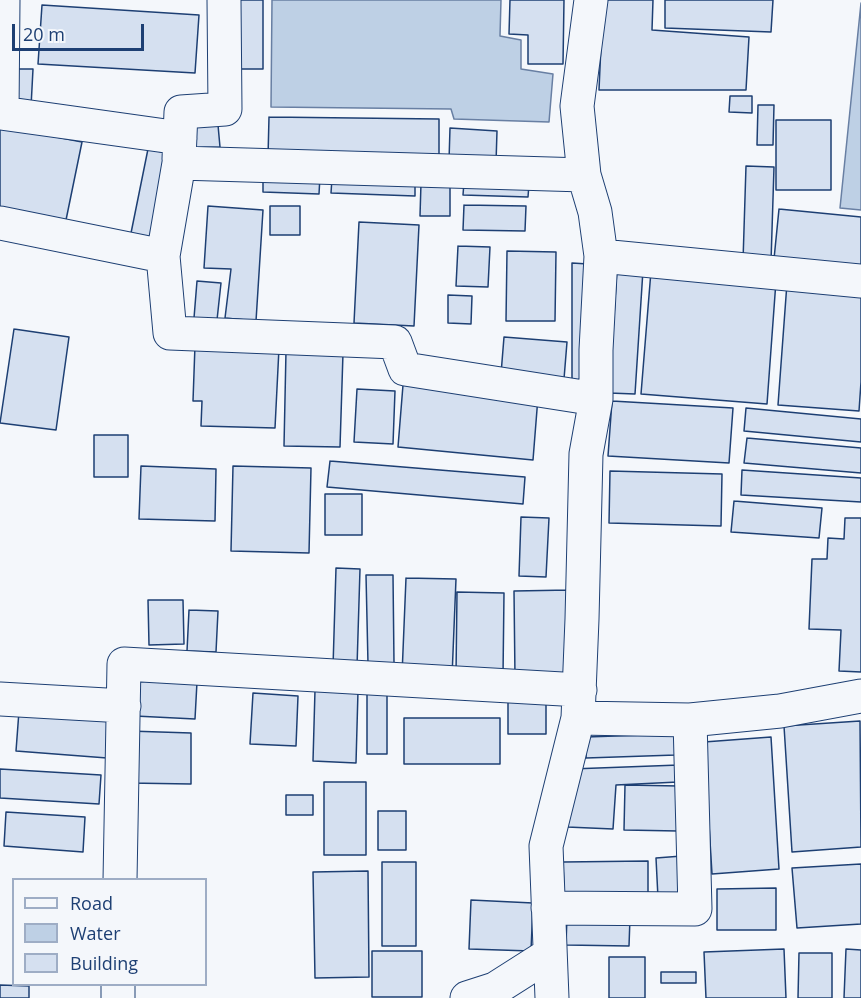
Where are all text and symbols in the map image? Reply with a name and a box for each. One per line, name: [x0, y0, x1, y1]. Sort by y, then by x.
scale bar: [15, 12, 147, 50]
text: 20 m: [23, 22, 65, 46]
legend: [12, 878, 207, 986]
text: Road: [70, 891, 113, 915]
text: Water: [70, 921, 121, 945]
text: Building: [70, 951, 138, 975]

